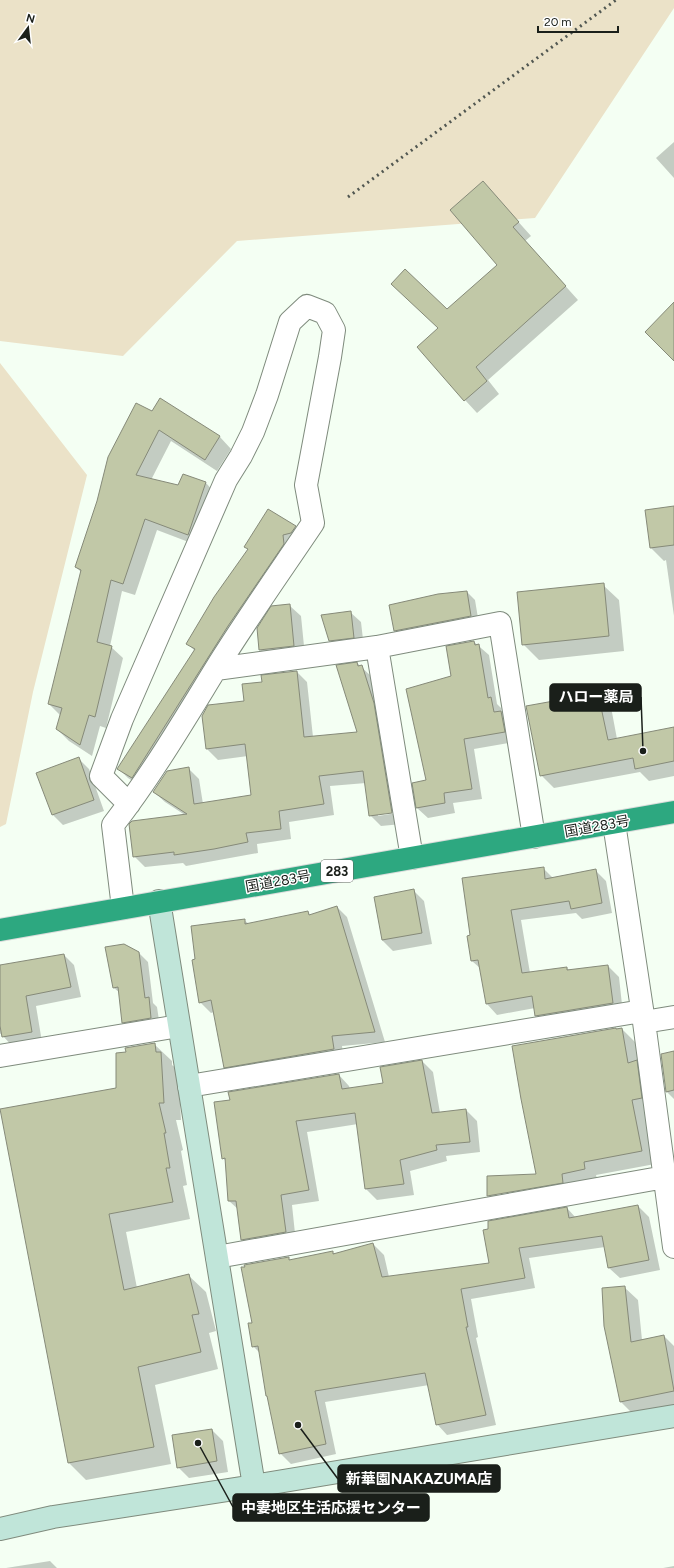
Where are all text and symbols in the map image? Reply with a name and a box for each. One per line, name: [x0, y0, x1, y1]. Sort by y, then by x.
north arrow: [8, 8, 48, 48]
scale bar: [538, 8, 618, 34]
text: N: [25, 11, 36, 26]
text: 20 m: [544, 15, 572, 29]
callout: ハロー薬局: [550, 684, 641, 711]
text: ハロー薬局: [558, 688, 634, 706]
street label: 国道283号: [563, 812, 631, 841]
road number: 283: [321, 860, 353, 882]
street label: 国道283号: [244, 867, 312, 896]
callout: 新華園NAKAZUMA店: [338, 1465, 500, 1492]
text: 新華園NAKAZUMA店: [346, 1470, 492, 1488]
callout: 中妻地区生活応援センター: [233, 1494, 429, 1521]
text: 中妻地区生活応援センター: [241, 1499, 421, 1517]

